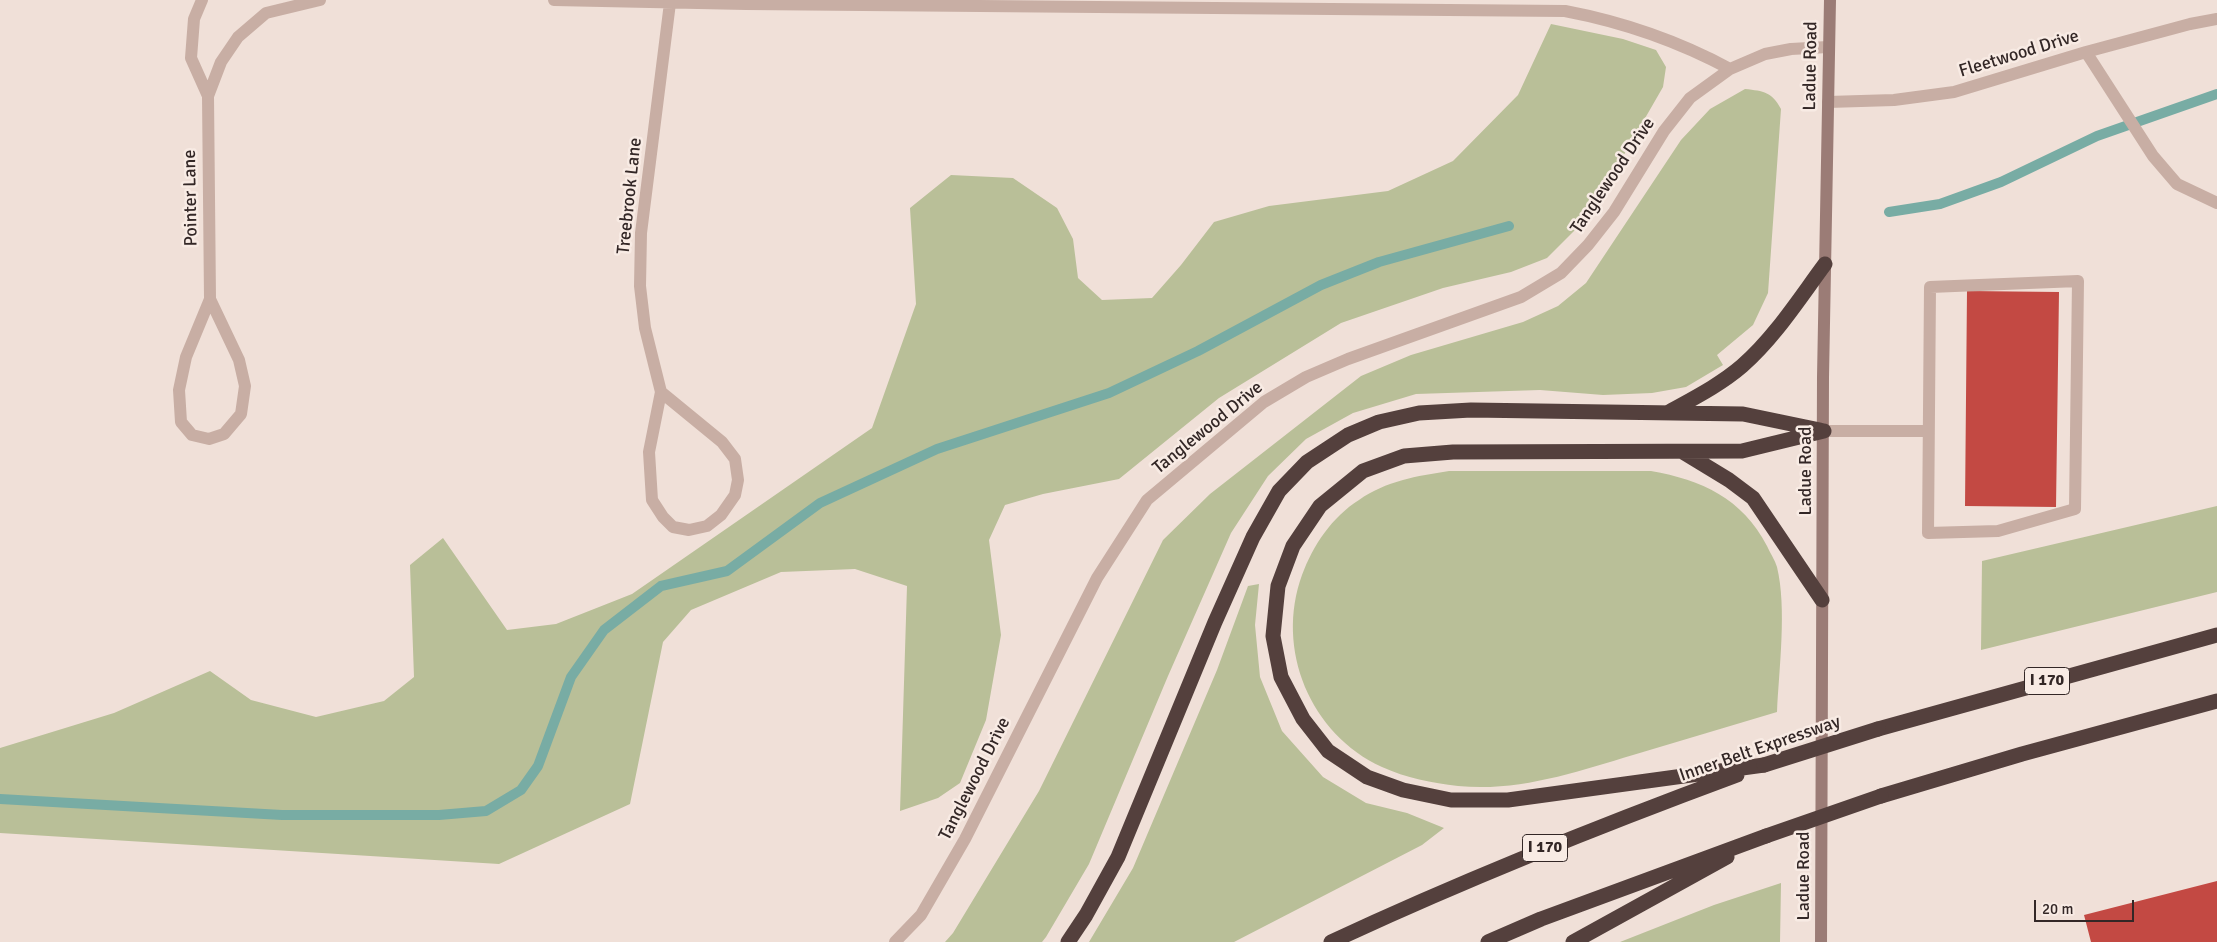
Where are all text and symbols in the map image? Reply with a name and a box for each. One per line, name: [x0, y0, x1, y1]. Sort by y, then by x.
street label: Ladue Road: [1799, 21, 1823, 111]
street label: Fleetwood Drive: [1956, 26, 2082, 82]
street label: Tanglewood Drive: [1566, 114, 1660, 238]
street label: Treebrook Lane: [613, 137, 647, 255]
street label: Pointer Lane: [179, 149, 203, 247]
street label: Tanglewood Drive: [1149, 377, 1267, 479]
street label: Ladue Road: [1795, 426, 1817, 516]
road number: I 170: [2024, 668, 2070, 694]
street label: Inner Belt Expressway: [1677, 711, 1843, 787]
street label: Tanglewood Drive: [935, 714, 1015, 844]
street label: Ladue Road: [1793, 831, 1815, 921]
road number: I 170: [1522, 834, 1568, 861]
scale bar: [2037, 890, 2137, 922]
text: 20 m: [2042, 900, 2073, 918]

